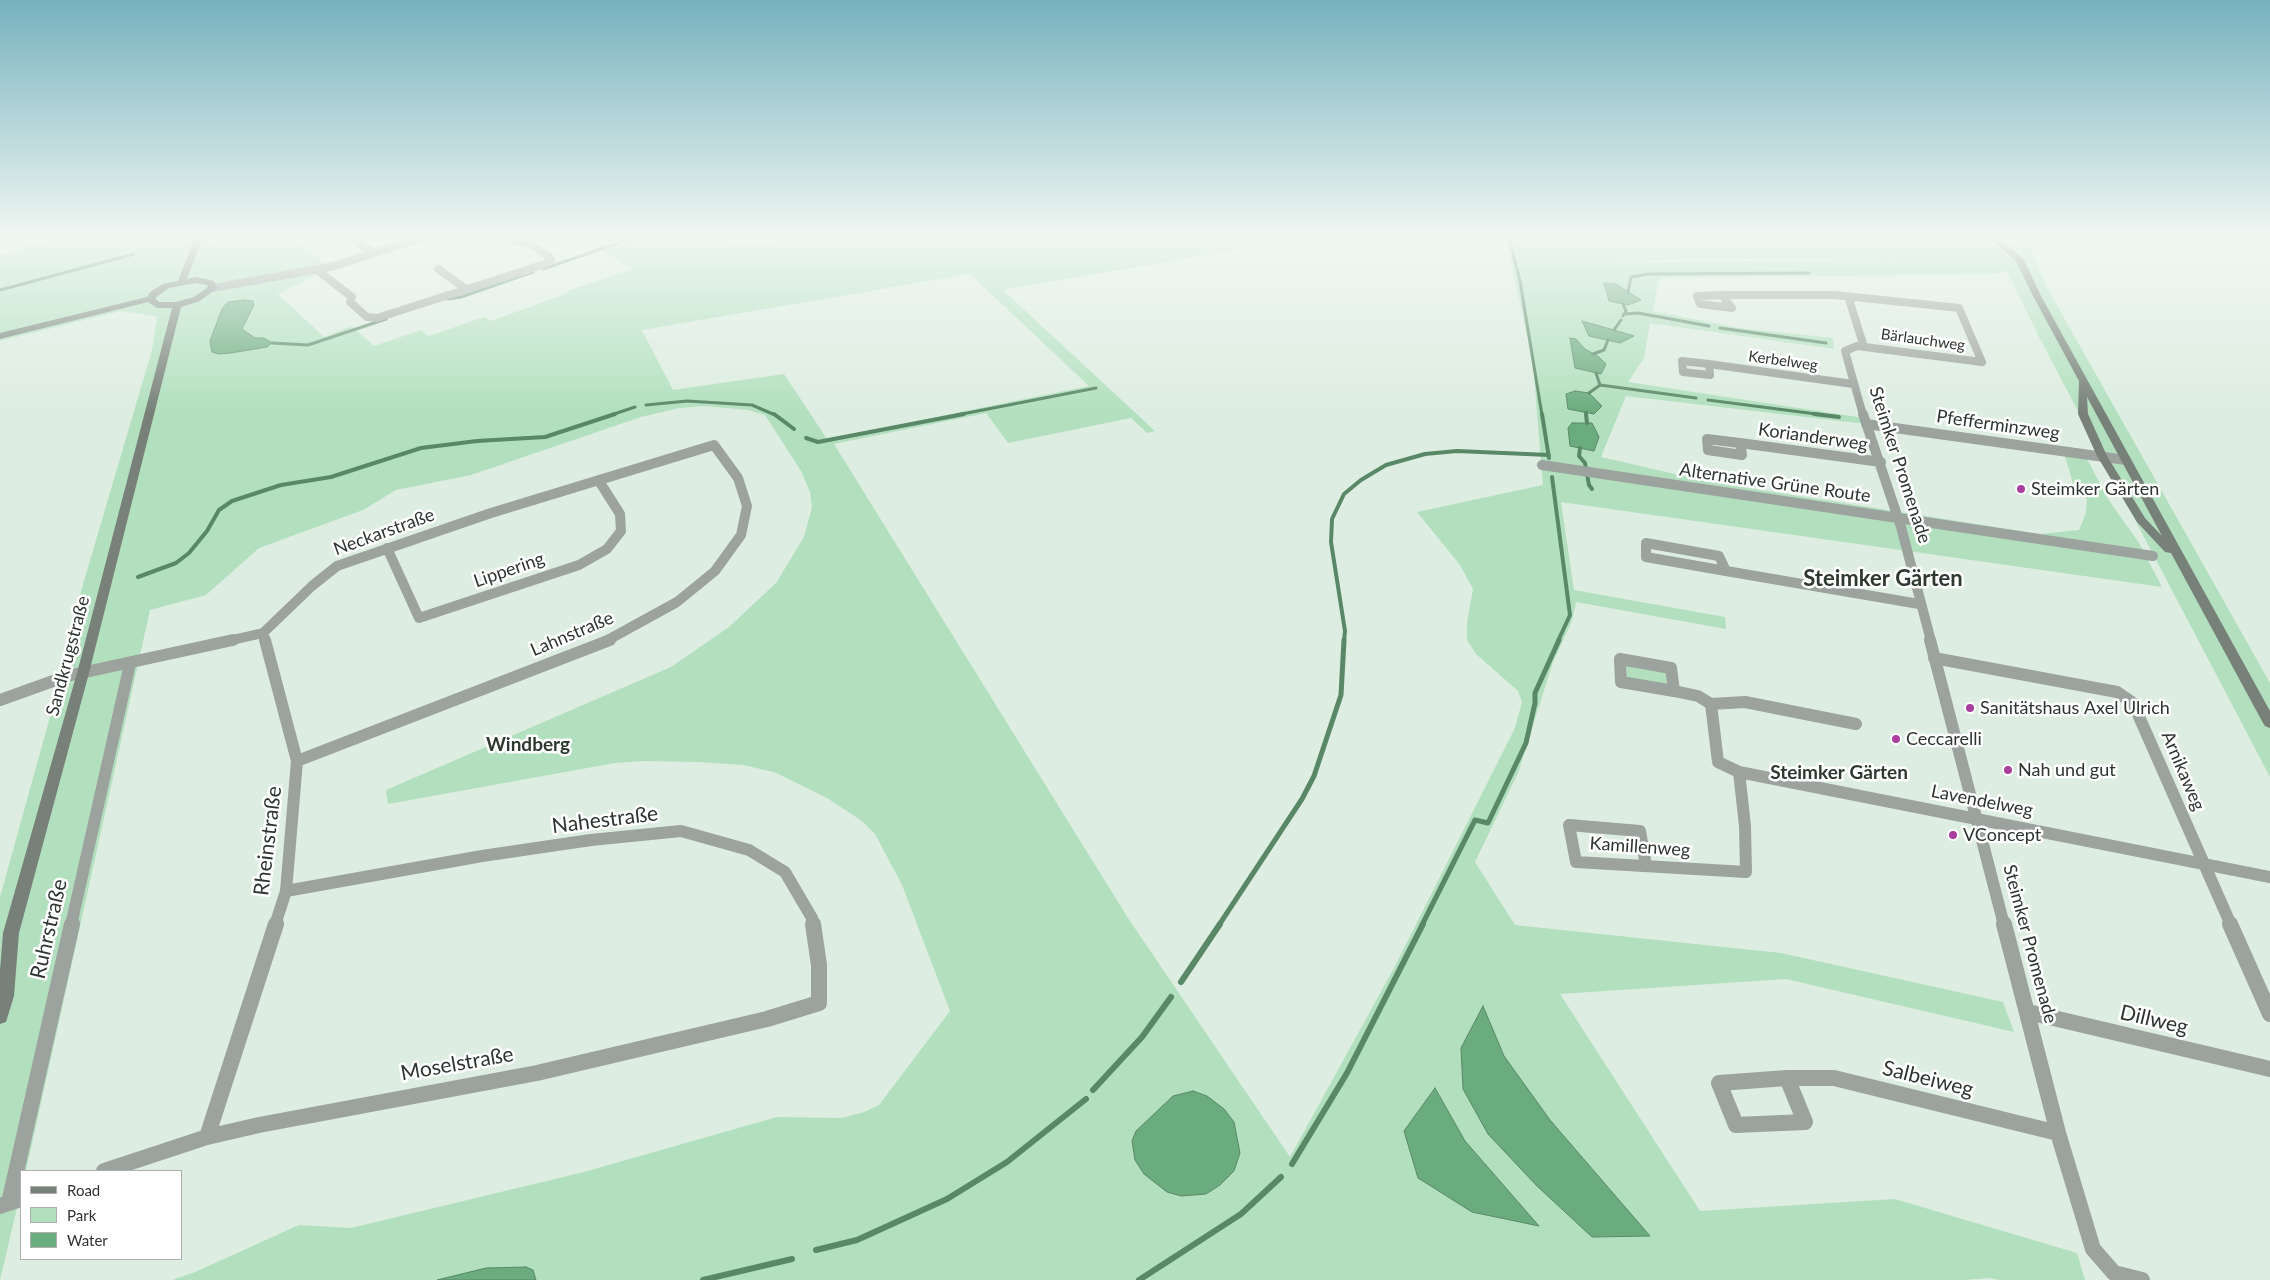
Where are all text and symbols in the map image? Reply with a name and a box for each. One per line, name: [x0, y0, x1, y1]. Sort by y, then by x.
street label: Bärlauchweg: [1880, 325, 1966, 355]
street label: Kerbelweg: [1747, 347, 1819, 375]
street label: Steimker Promenade: [1864, 384, 1936, 546]
street label: Pfefferminzweg: [1935, 406, 2061, 444]
street label: Korianderweg: [1757, 419, 1869, 455]
street label: Alternative Grüne Route: [1678, 459, 1872, 507]
place label: Steimker Gärten: [2031, 478, 2159, 500]
marker: Steimker Gärten: [2015, 483, 2027, 495]
street label: Neckarstraße: [331, 504, 437, 560]
street label: Lippering: [471, 548, 547, 592]
district label: Steimker Gärten: [1803, 566, 1963, 592]
street label: Sandkrugstraße: [42, 594, 94, 718]
street label: Lahnstraße: [527, 607, 617, 661]
place label: Sanitätshaus Axel Ulrich: [1980, 697, 2170, 719]
marker: Sanitätshaus Axel Ulrich: [1964, 702, 1976, 714]
place label: Ceccarelli: [1906, 728, 1982, 750]
street label: Arnikaweg: [2157, 728, 2209, 814]
marker: Ceccarelli: [1890, 733, 1902, 745]
district label: Windberg: [486, 734, 570, 756]
place label: Nah und gut: [2018, 759, 2116, 781]
district label: Steimker Gärten: [1770, 762, 1908, 784]
marker: Nah und gut: [2002, 764, 2014, 776]
street label: Lavendelweg: [1929, 781, 2035, 821]
street label: Rheinstraße: [249, 785, 287, 897]
street label: Nahestraße: [550, 801, 660, 839]
place label: VConcept: [1963, 824, 2041, 846]
marker: VConcept: [1947, 829, 1959, 841]
street label: Kamillenweg: [1589, 833, 1691, 861]
street label: Steimker Promenade: [1998, 862, 2062, 1026]
street label: Ruhrstraße: [25, 877, 73, 981]
street label: Dillweg: [2118, 1000, 2190, 1040]
street label: Moselstraße: [399, 1042, 515, 1086]
street label: Salbeiweg: [1880, 1056, 1976, 1102]
legend: [20, 1170, 182, 1260]
text: Road: [67, 1181, 100, 1199]
text: Park: [67, 1206, 96, 1224]
text: Water: [67, 1231, 108, 1249]

